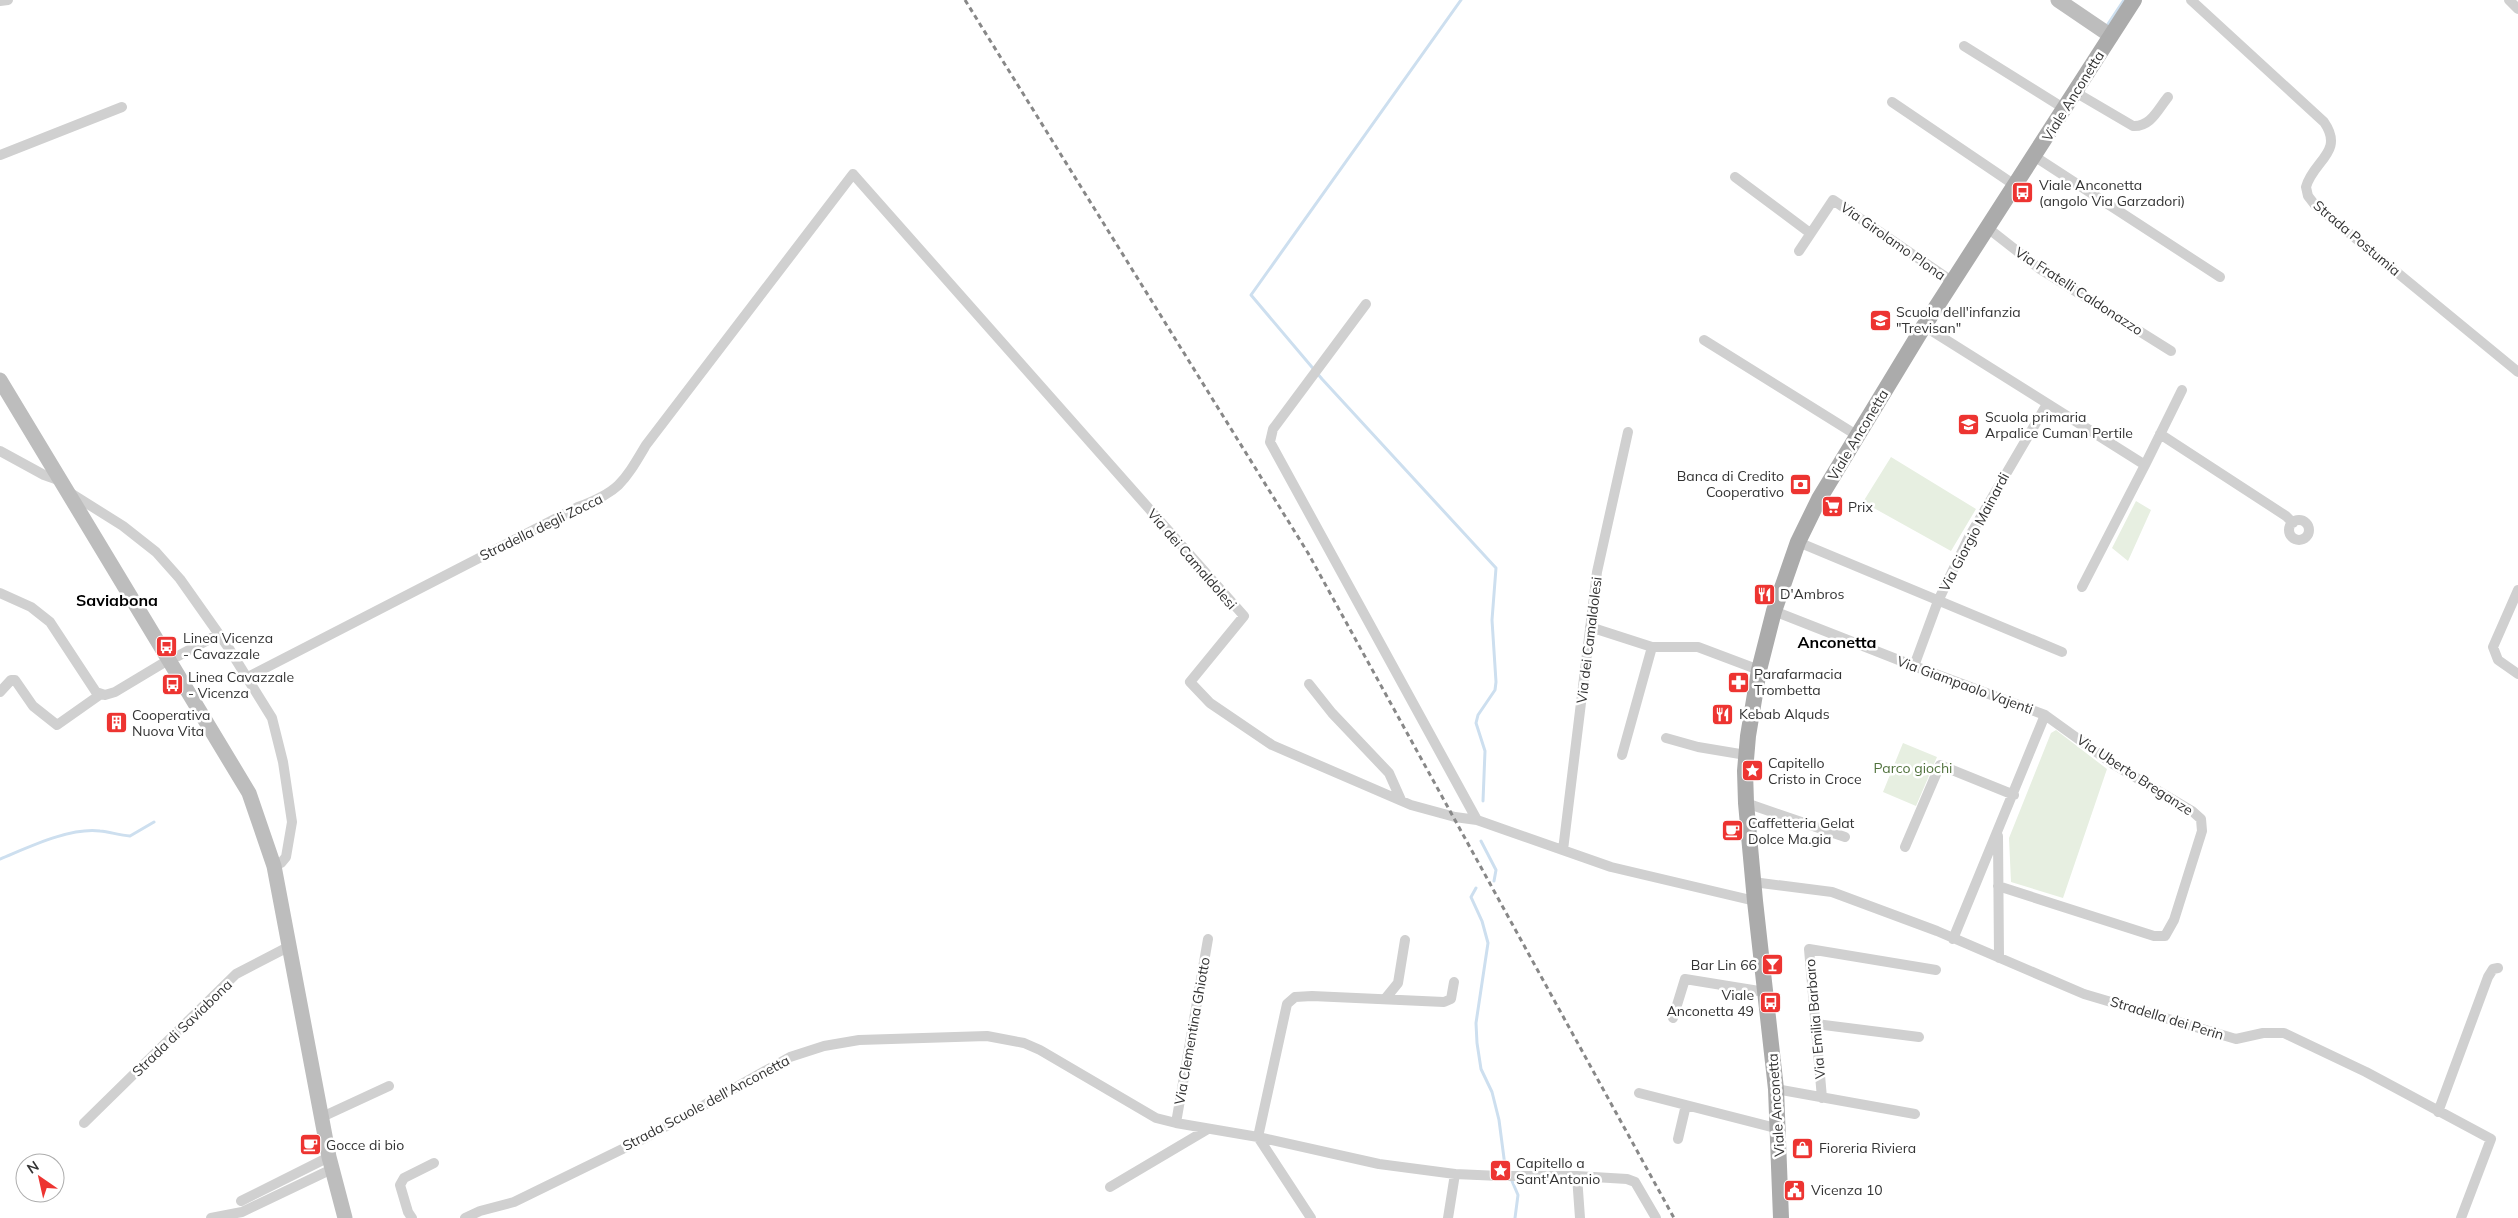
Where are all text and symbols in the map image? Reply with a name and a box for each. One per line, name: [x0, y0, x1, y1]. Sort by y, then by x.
street label: Viale Anconetta: [2038, 47, 2108, 145]
place label: Viale Anconetta (angolo Via Garzadori): [2039, 176, 2185, 210]
bus stop icon: Viale Anconetta (angolo Via Garzadori): [2011, 181, 2035, 205]
street label: Strada Postumia: [2310, 196, 2404, 280]
street label: Via Girolamo Plona: [1837, 198, 1949, 284]
street label: Via Fratelli Caldonazzo: [2012, 243, 2146, 339]
place label: Scuola dell'infanzia "Trevisan": [1896, 303, 2021, 337]
school or university icon: Scuola dell'infanzia "Trevisan": [1868, 308, 1892, 332]
street label: Viale Anconetta: [1824, 386, 1892, 484]
place label: Scuola primaria Arpalice Cuman Pertile: [1985, 408, 2133, 442]
school or university icon: Scuola primaria Arpalice Cuman Pertile: [1957, 413, 1981, 437]
place label: Banca di Credito Cooperativo: [1677, 467, 1784, 501]
street label: Via Giorgio Mainardi: [1935, 469, 2013, 595]
bank icon: Banca di Credito Cooperativo: [1788, 472, 1812, 496]
street label: Stradella degli Zocca: [477, 489, 605, 565]
supermarket icon: Prix: [1820, 495, 1844, 519]
place label: Prix: [1848, 498, 1873, 516]
street label: Via dei Camaldolesi: [1143, 505, 1241, 613]
street label: Via dei Camaldolesi: [1572, 576, 1606, 704]
restaurant icon: D'Ambros: [1752, 582, 1776, 606]
place label: D'Ambros: [1780, 585, 1845, 603]
district label: Saviabona: [76, 590, 158, 610]
place label: Linea Vicenza - Cavazzale: [183, 629, 273, 663]
district label: Anconetta: [1797, 632, 1877, 652]
bus stop icon: Linea Vicenza - Cavazzale: [155, 634, 179, 658]
street label: Via Giampaolo Vajenti: [1894, 652, 2036, 718]
place label: Parafarmacia Trombetta: [1754, 665, 1842, 699]
place label: Linea Cavazzale - Vicenza: [188, 668, 294, 702]
pharmacy icon: Parafarmacia Trombetta: [1726, 670, 1750, 694]
bus stop icon: Linea Cavazzale - Vicenza: [160, 673, 184, 697]
restaurant icon: Kebab Alquds: [1711, 702, 1735, 726]
place label: Kebab Alquds: [1739, 705, 1830, 723]
place label: Cooperativa Nuova Vita: [132, 706, 210, 740]
building icon: Cooperativa Nuova Vita: [104, 711, 128, 735]
street label: Via Uberto Breganze: [2073, 731, 2197, 819]
place label: Capitello Cristo in Croce: [1768, 754, 1862, 788]
place icon: Capitello Cristo in Croce: [1740, 759, 1764, 783]
park label: Parco giochi: [1874, 759, 1952, 777]
place label: Caffetteria Gelat Dolce Ma.gia: [1748, 814, 1855, 848]
cafe icon: Caffetteria Gelat Dolce Ma.gia: [1720, 819, 1744, 843]
bar icon: Bar Lin 66: [1761, 953, 1785, 977]
street label: Via Clementina Ghiotto: [1170, 956, 1214, 1106]
place label: Bar Lin 66: [1691, 956, 1757, 974]
street label: Via Emilia Barbaro: [1801, 958, 1829, 1080]
street label: Strada di Saviabona: [128, 976, 236, 1080]
place label: Viale Anconetta 49: [1666, 986, 1754, 1020]
bus stop icon: Viale Anconetta 49: [1758, 991, 1782, 1015]
street label: Stradella dei Perin: [2108, 992, 2226, 1044]
street label: Strada Scuole dell'Anconetta: [619, 1051, 793, 1155]
street label: Viale Anconetta: [1763, 1053, 1789, 1157]
cafe icon: Gocce di bio: [298, 1133, 322, 1157]
place label: Gocce di bio: [326, 1136, 404, 1154]
shop icon: Fioreria Riviera: [1791, 1136, 1815, 1160]
place label: Fioreria Riviera: [1819, 1139, 1916, 1157]
north arrow: [15, 1153, 65, 1203]
place label: Capitello a Sant'Antonio: [1516, 1154, 1600, 1188]
text: N: [23, 1157, 42, 1178]
place icon: Capitello a Sant'Antonio: [1488, 1159, 1512, 1183]
public building icon: Vicenza 10: [1783, 1178, 1807, 1202]
place label: Vicenza 10: [1811, 1181, 1883, 1199]

